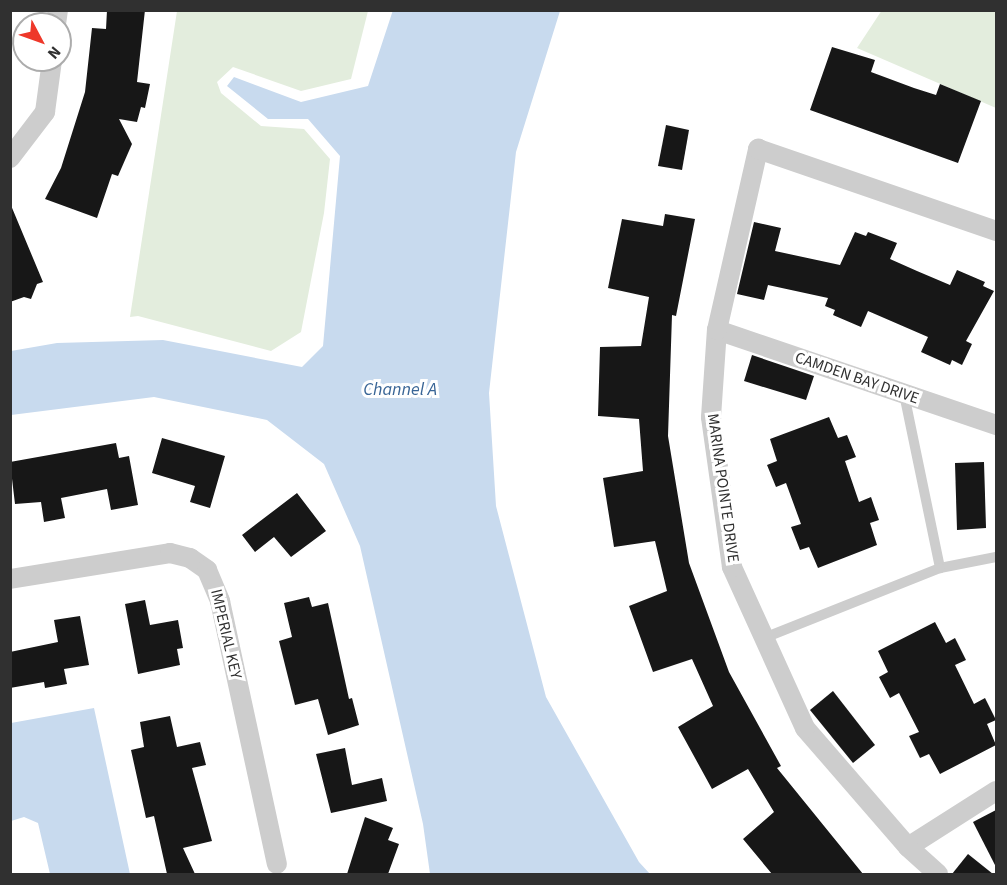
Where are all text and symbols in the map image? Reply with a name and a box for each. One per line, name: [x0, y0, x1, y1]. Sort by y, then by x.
north arrow: [12, 12, 72, 72]
text: N: [42, 41, 66, 64]
street label: CAMDEN BAY DRIVE: [793, 348, 921, 408]
water label: Channel A: [363, 379, 437, 401]
street label: MARINA POINTE DRIVE: [703, 412, 743, 564]
street label: IMPERIAL KEY: [206, 587, 246, 681]

